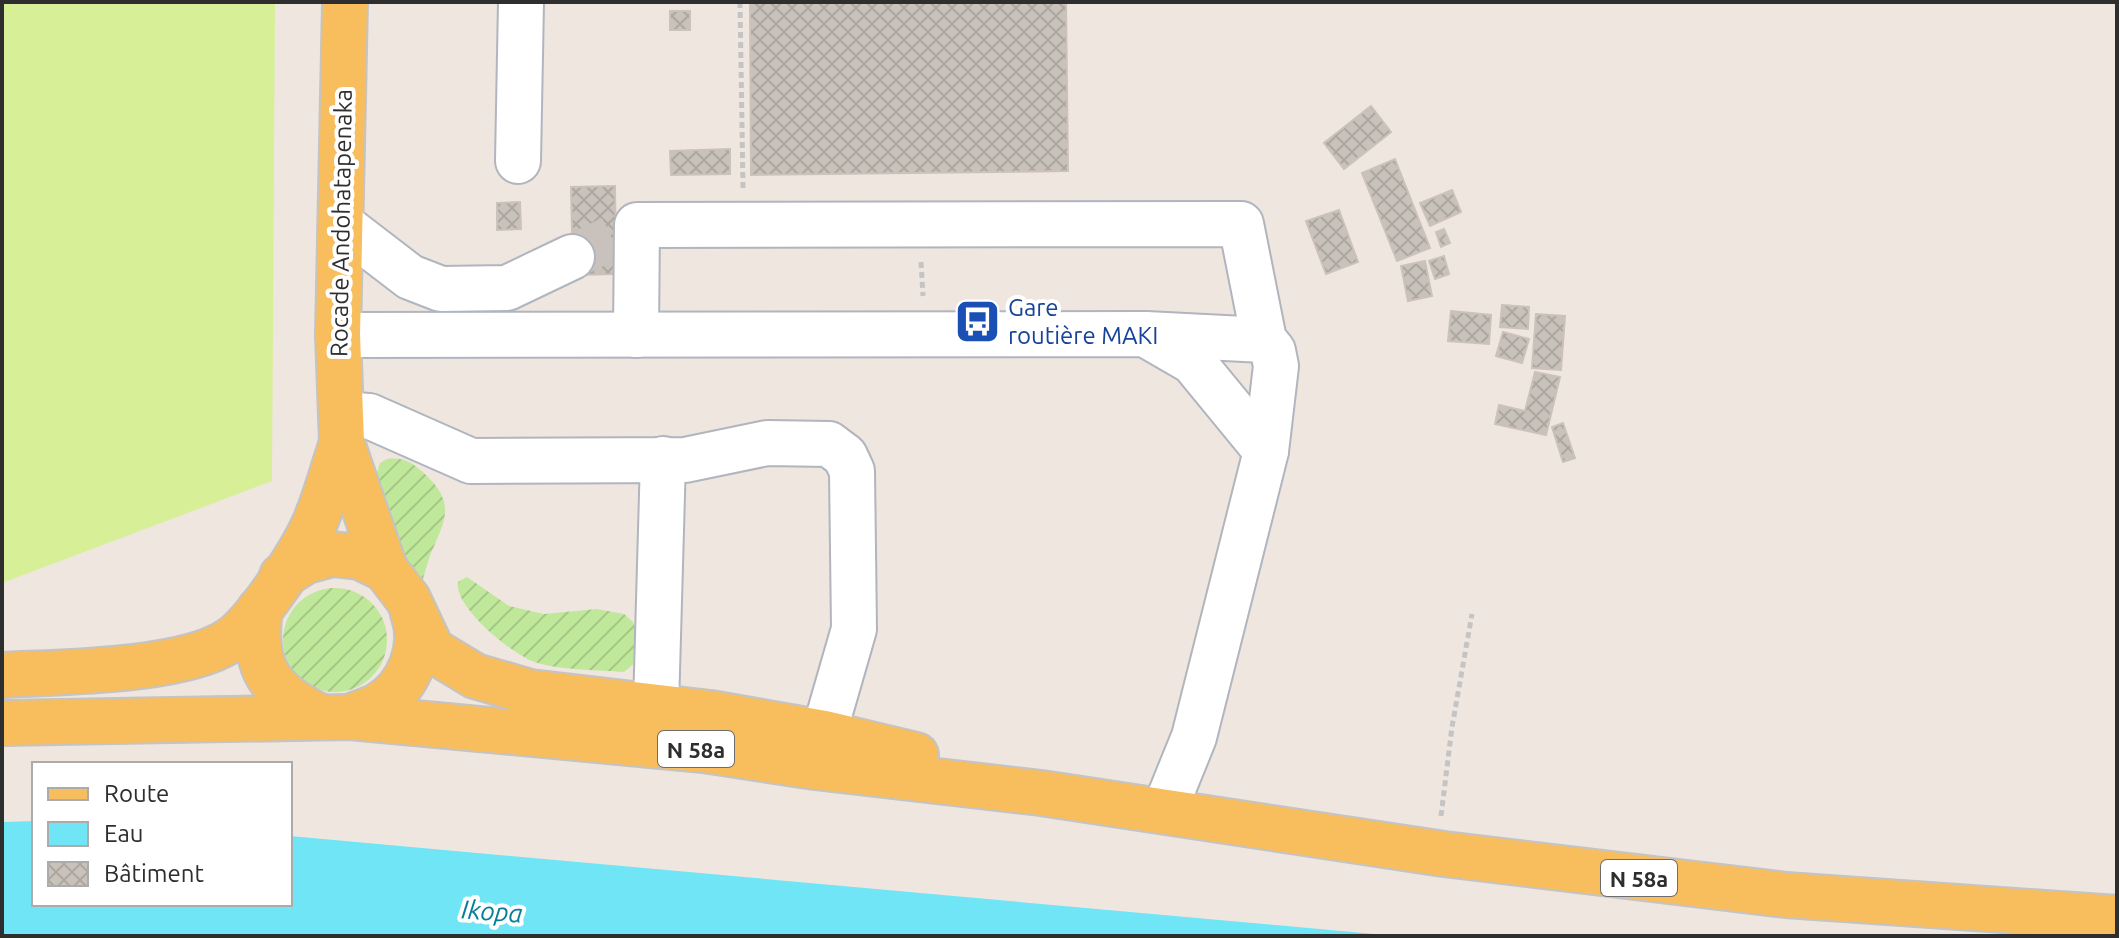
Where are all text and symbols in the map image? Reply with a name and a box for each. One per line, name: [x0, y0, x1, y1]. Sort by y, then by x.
street label: Rocade Andohatapenaka: [325, 89, 357, 357]
place label: Gare routière MAKI: [1008, 294, 1158, 349]
bus stop icon: Gare routière MAKI: [953, 297, 1001, 345]
road number: N 58a: [658, 731, 734, 767]
legend: [32, 762, 292, 906]
text: Route: [104, 780, 169, 807]
text: Eau: [104, 820, 143, 847]
text: Bâtiment: [104, 860, 205, 887]
road number: N 58a: [1601, 860, 1677, 896]
water label: Ikopa: [460, 894, 524, 928]

